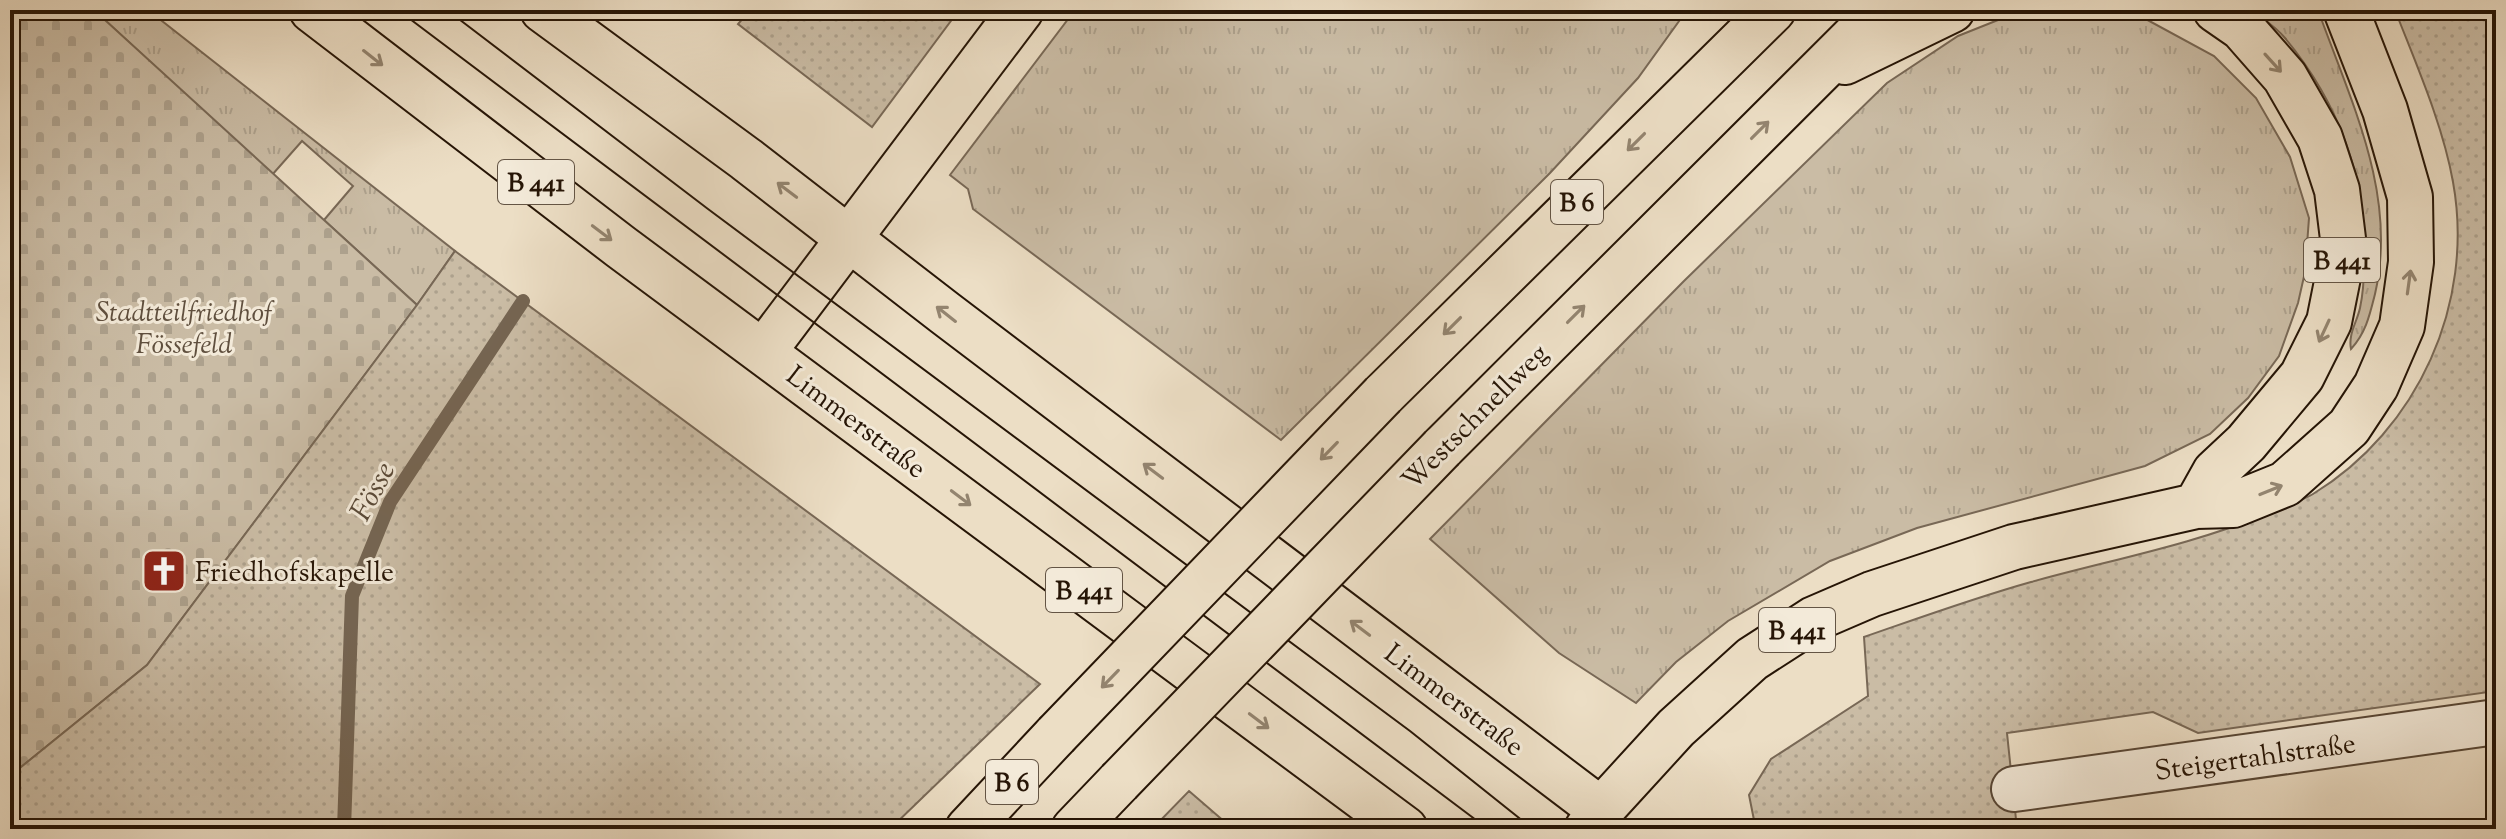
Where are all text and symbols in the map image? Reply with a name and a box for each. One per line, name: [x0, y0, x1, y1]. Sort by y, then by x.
one-way arrow: [362, 50, 383, 67]
one-way arrow: [2263, 52, 2281, 72]
one-way arrow: [1750, 120, 1769, 140]
one-way arrow: [1627, 132, 1646, 151]
road number: B 441: [498, 160, 574, 204]
road number: B 6: [1551, 180, 1603, 224]
one-way arrow: [777, 182, 798, 199]
one-way arrow: [591, 224, 612, 241]
road number: B 441: [2304, 238, 2380, 282]
one-way arrow: [2402, 270, 2417, 295]
park label: Stadtteilfriedhof Fössefeld: [96, 294, 275, 366]
one-way arrow: [1566, 305, 1585, 324]
one-way arrow: [935, 306, 957, 323]
one-way arrow: [1443, 316, 1462, 335]
one-way arrow: [2316, 319, 2331, 343]
street label: Westschnellweg: [1394, 336, 1559, 501]
street label: Limmerstraße: [777, 357, 934, 489]
one-way arrow: [1319, 441, 1338, 461]
water label: Fösse: [341, 455, 408, 529]
one-way arrow: [1143, 462, 1164, 479]
one-way arrow: [2258, 482, 2283, 496]
one-way arrow: [949, 490, 971, 506]
church icon: Friedhofskapelle: [140, 547, 188, 595]
place label: Friedhofskapelle: [195, 554, 394, 594]
road number: B 441: [1046, 568, 1122, 612]
road number: B 441: [1759, 608, 1835, 652]
one-way arrow: [1350, 619, 1372, 636]
street label: Limmerstraße: [1375, 635, 1532, 767]
one-way arrow: [1101, 669, 1120, 688]
one-way arrow: [1248, 712, 1269, 729]
street label: Steigertahlstraße: [2152, 725, 2359, 793]
road number: B 6: [986, 760, 1038, 804]

